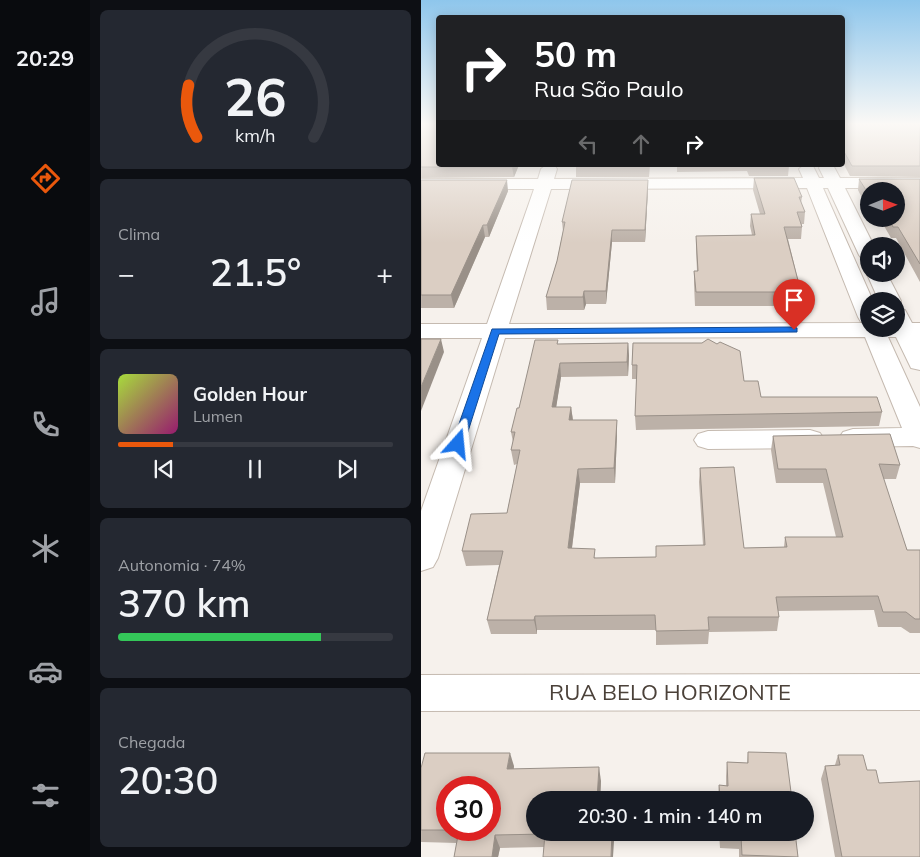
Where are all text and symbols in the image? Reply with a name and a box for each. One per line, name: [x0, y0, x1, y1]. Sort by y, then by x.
text: 50 m: [534, 32, 617, 76]
icon: right: [451, 35, 516, 100]
text: 20:29: [16, 44, 74, 72]
text: 26: [224, 64, 287, 129]
text: Rua São Paulo: [534, 75, 684, 103]
text: km/h: [235, 124, 276, 146]
icon: left: [574, 130, 602, 158]
icon: ahead: [627, 130, 655, 158]
icon: right: [680, 130, 708, 158]
icon: directions: [28, 161, 63, 196]
north arrow: [860, 182, 905, 228]
map controls: [860, 182, 905, 337]
text: Clima: [118, 224, 160, 244]
button: sound: [860, 237, 905, 282]
text: 21.5°: [210, 248, 301, 296]
text: −: [118, 256, 135, 291]
text: +: [376, 256, 393, 291]
pin: [773, 279, 815, 330]
icon: music: [28, 284, 63, 319]
icon: arrive: [780, 286, 808, 314]
button: layers: [860, 292, 905, 337]
text: Golden Hour: [193, 382, 307, 406]
text: Lumen: [193, 406, 243, 426]
icon: phone: [28, 407, 63, 442]
position arrow: [431, 417, 483, 469]
icon: previous: [150, 455, 178, 483]
icon: pause: [241, 455, 269, 483]
icon: next: [333, 455, 361, 483]
icon: climate: [28, 531, 63, 566]
text: Autonomia · 74%: [118, 555, 246, 575]
text: 370 km: [118, 579, 251, 627]
icon: car: [28, 654, 63, 689]
street label: RUA BELO HORIZONTE: [549, 678, 791, 706]
text: Chegada: [118, 732, 185, 752]
text: 20:30: [118, 756, 218, 804]
speed limit sign: 30: [436, 776, 501, 841]
icon: filters: [28, 778, 63, 813]
text: 20:30 · 1 min · 140 m: [577, 804, 763, 828]

